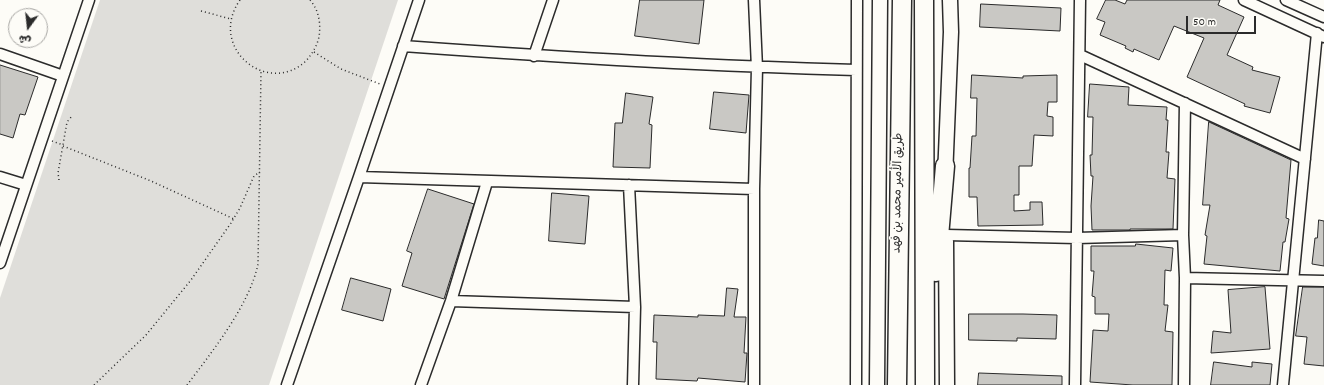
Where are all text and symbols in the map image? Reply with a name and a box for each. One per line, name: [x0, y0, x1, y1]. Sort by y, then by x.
north arrow: [8, 8, 48, 48]
scale bar: [1188, 8, 1258, 34]
text: 50 m: [1193, 14, 1216, 31]
text: ش: [17, 29, 33, 48]
street label: طريق الأمير محمد بن فهد: [891, 133, 907, 253]

